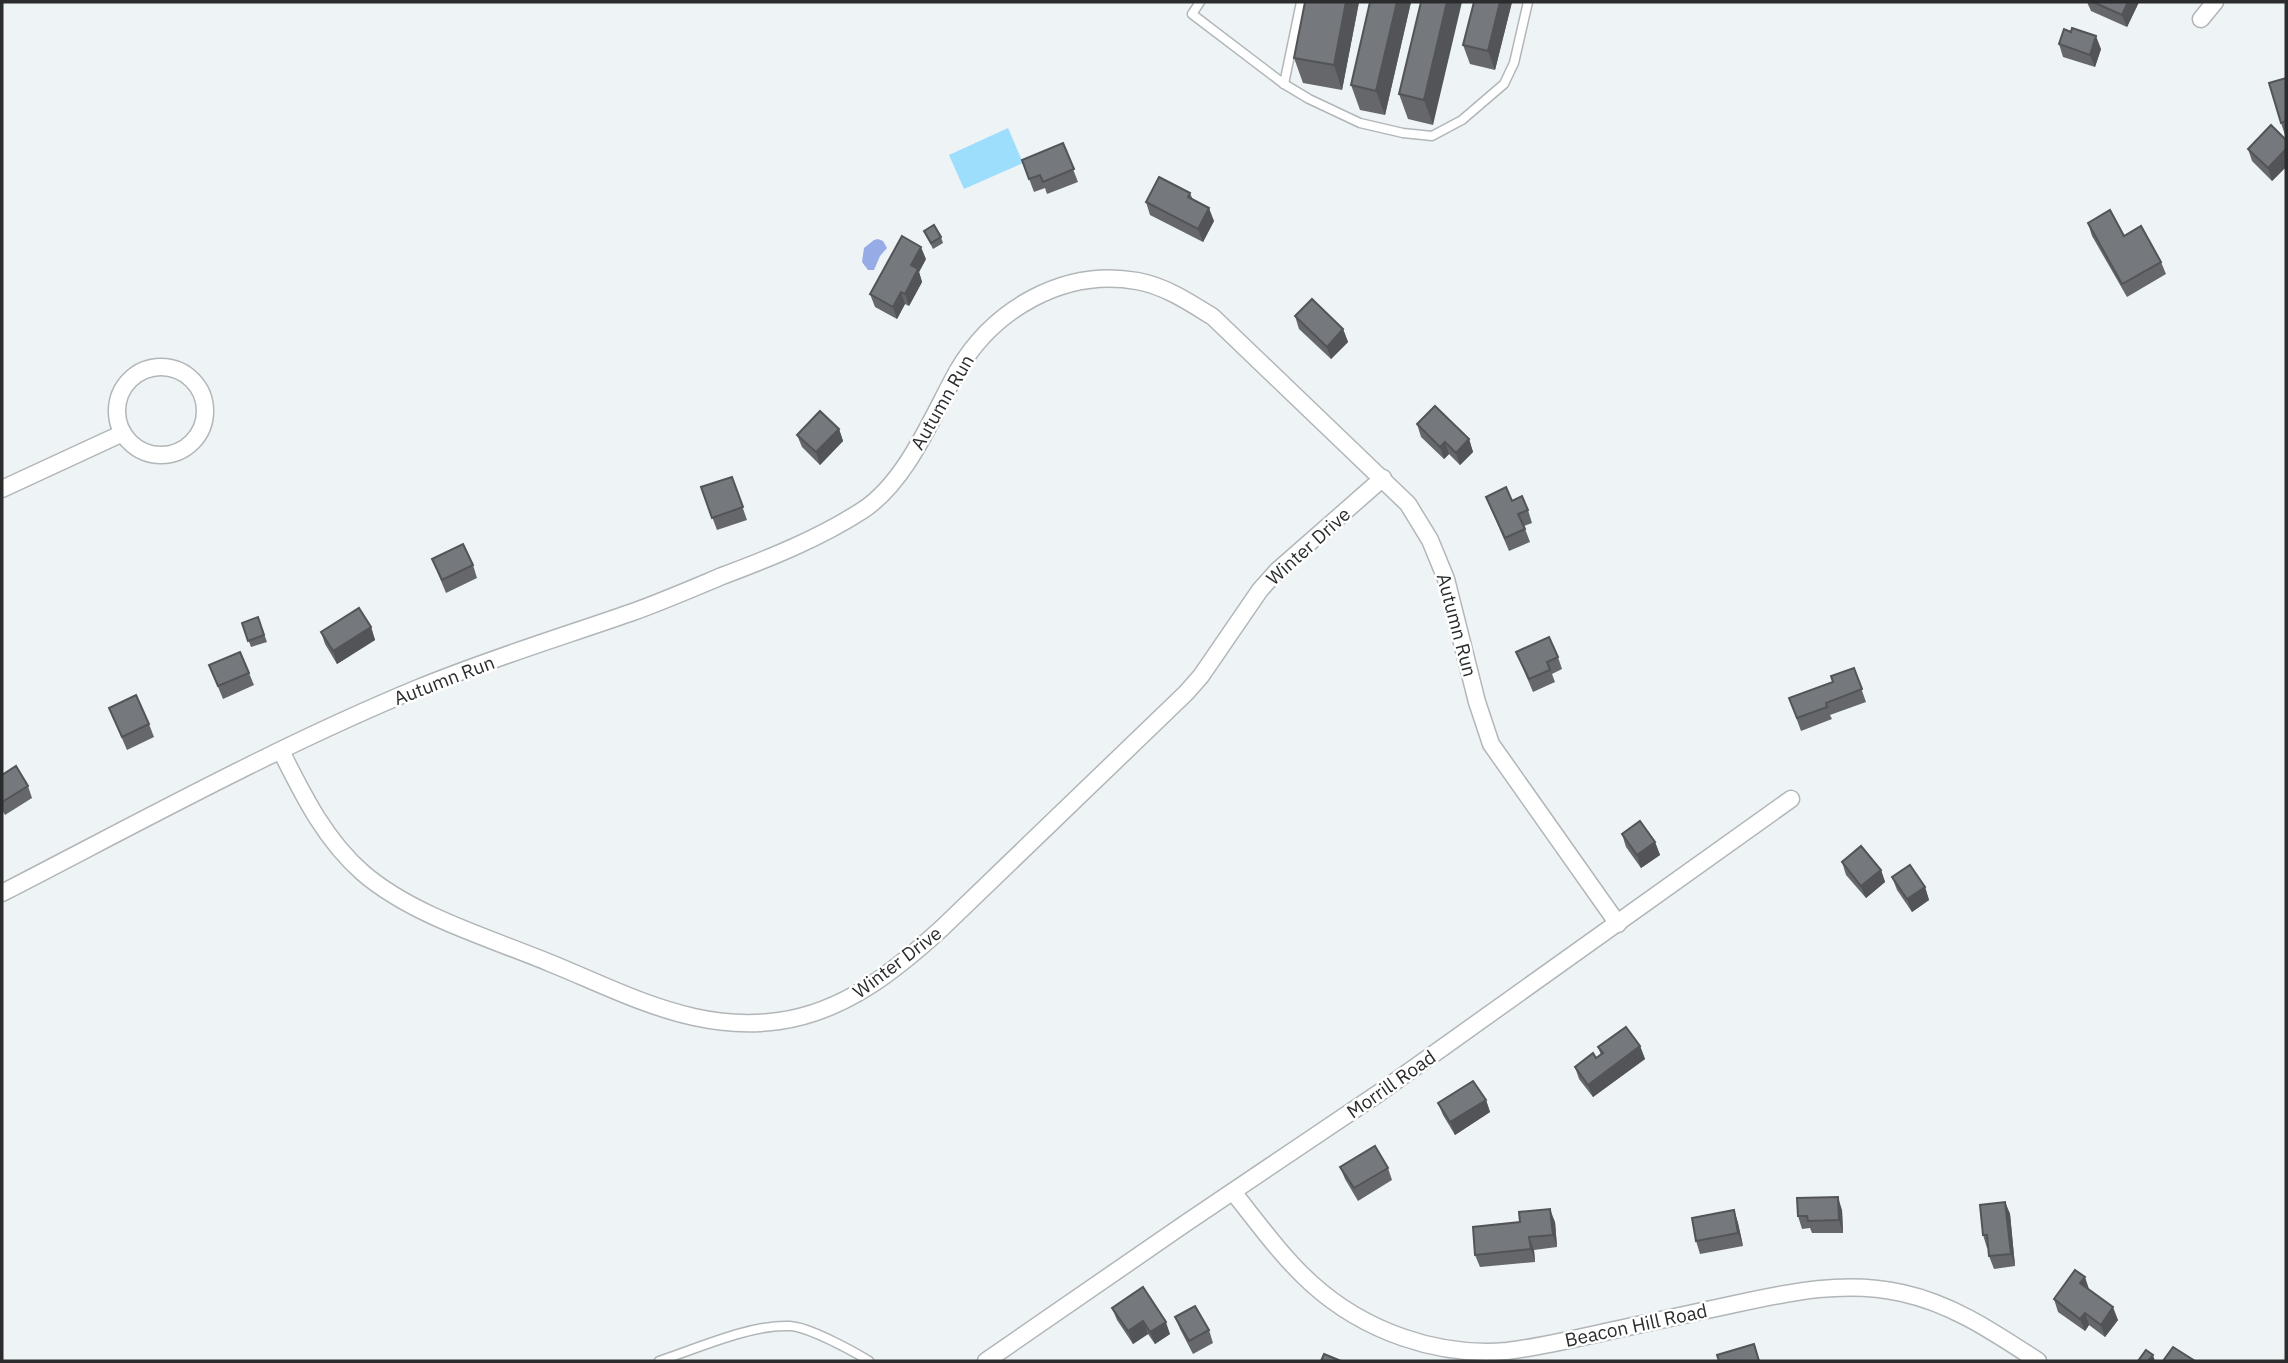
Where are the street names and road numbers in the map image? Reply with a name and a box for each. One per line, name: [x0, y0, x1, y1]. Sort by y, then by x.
street label: Autumn Run: [905, 350, 979, 454]
street label: Winter Drive: [1261, 502, 1355, 590]
street label: Autumn Run: [1432, 571, 1482, 679]
street label: Autumn Run: [390, 650, 498, 710]
street label: Winter Drive: [848, 921, 946, 1003]
street label: Morrill Road: [1342, 1045, 1440, 1123]
street label: Beacon Hill Road: [1563, 1298, 1709, 1352]

